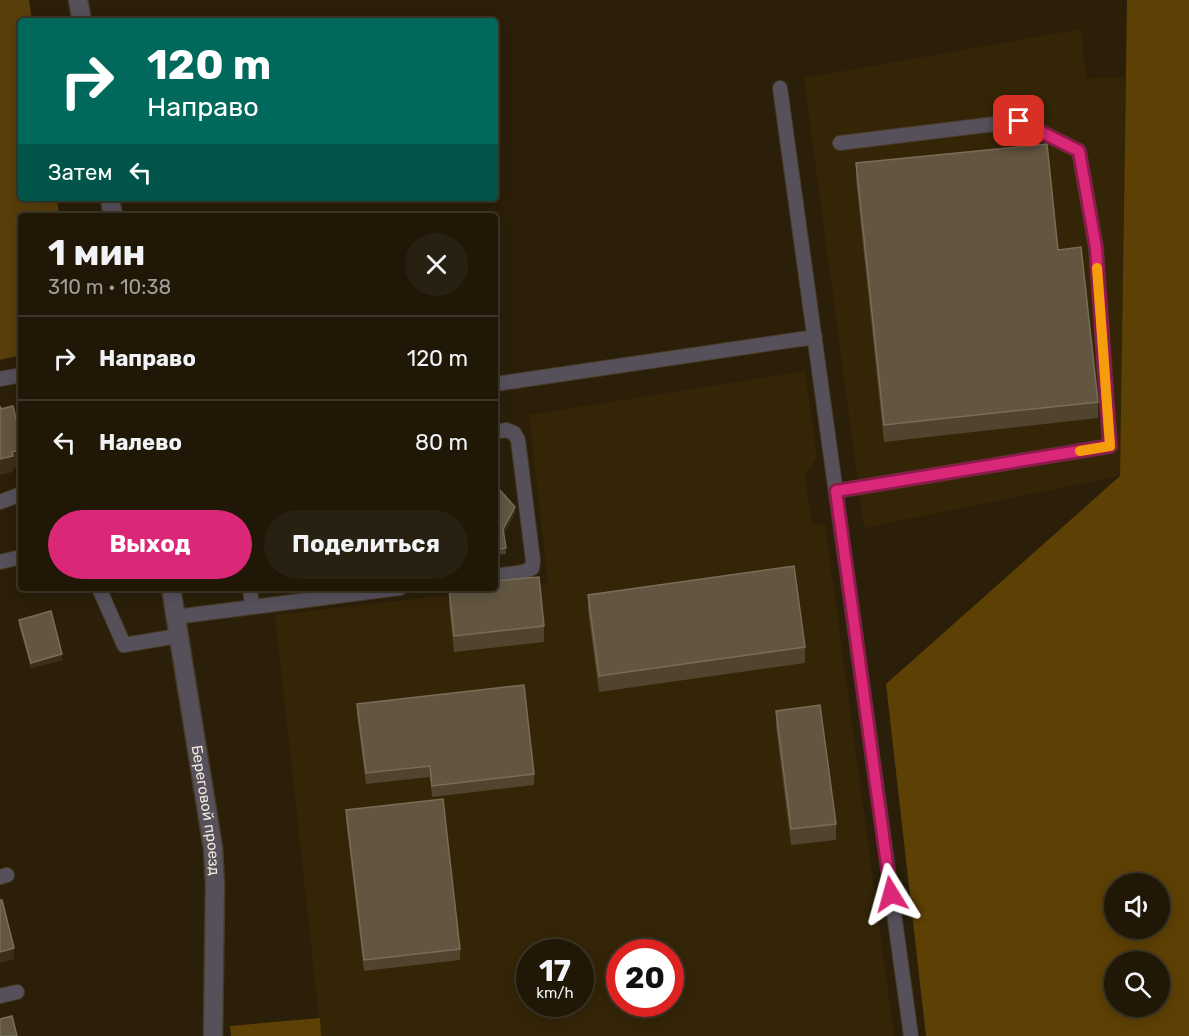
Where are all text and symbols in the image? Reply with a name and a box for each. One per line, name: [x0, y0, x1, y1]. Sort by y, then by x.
text: 120 m: [147, 40, 271, 90]
icon: right: [48, 42, 126, 120]
text: Направо: [147, 91, 259, 123]
pin: [993, 95, 1044, 146]
icon: arrive: [1002, 104, 1035, 137]
icon: left: [124, 156, 157, 189]
text: Затем: [48, 159, 112, 186]
text: 1 мин: [48, 231, 146, 274]
button: close: [405, 233, 468, 296]
text: 310 m · 10:38: [48, 275, 171, 299]
icon: right: [48, 342, 81, 375]
text: Направо: [99, 345, 196, 372]
text: 120 m: [407, 345, 468, 372]
icon: left: [48, 426, 81, 459]
text: Налево: [99, 429, 182, 456]
text: 80 m: [415, 429, 468, 456]
button: Выход: [48, 510, 252, 579]
button: Поделиться: [264, 510, 468, 579]
street label: Береговой проезд: [187, 744, 223, 876]
position arrow: [859, 862, 923, 926]
map controls: [1104, 873, 1170, 1017]
button: sound: [1104, 873, 1170, 939]
speed limit sign: 20: [606, 939, 684, 1017]
button: search: [1104, 951, 1170, 1017]
text: 17: [539, 953, 571, 989]
text: km/h: [536, 984, 574, 1002]

